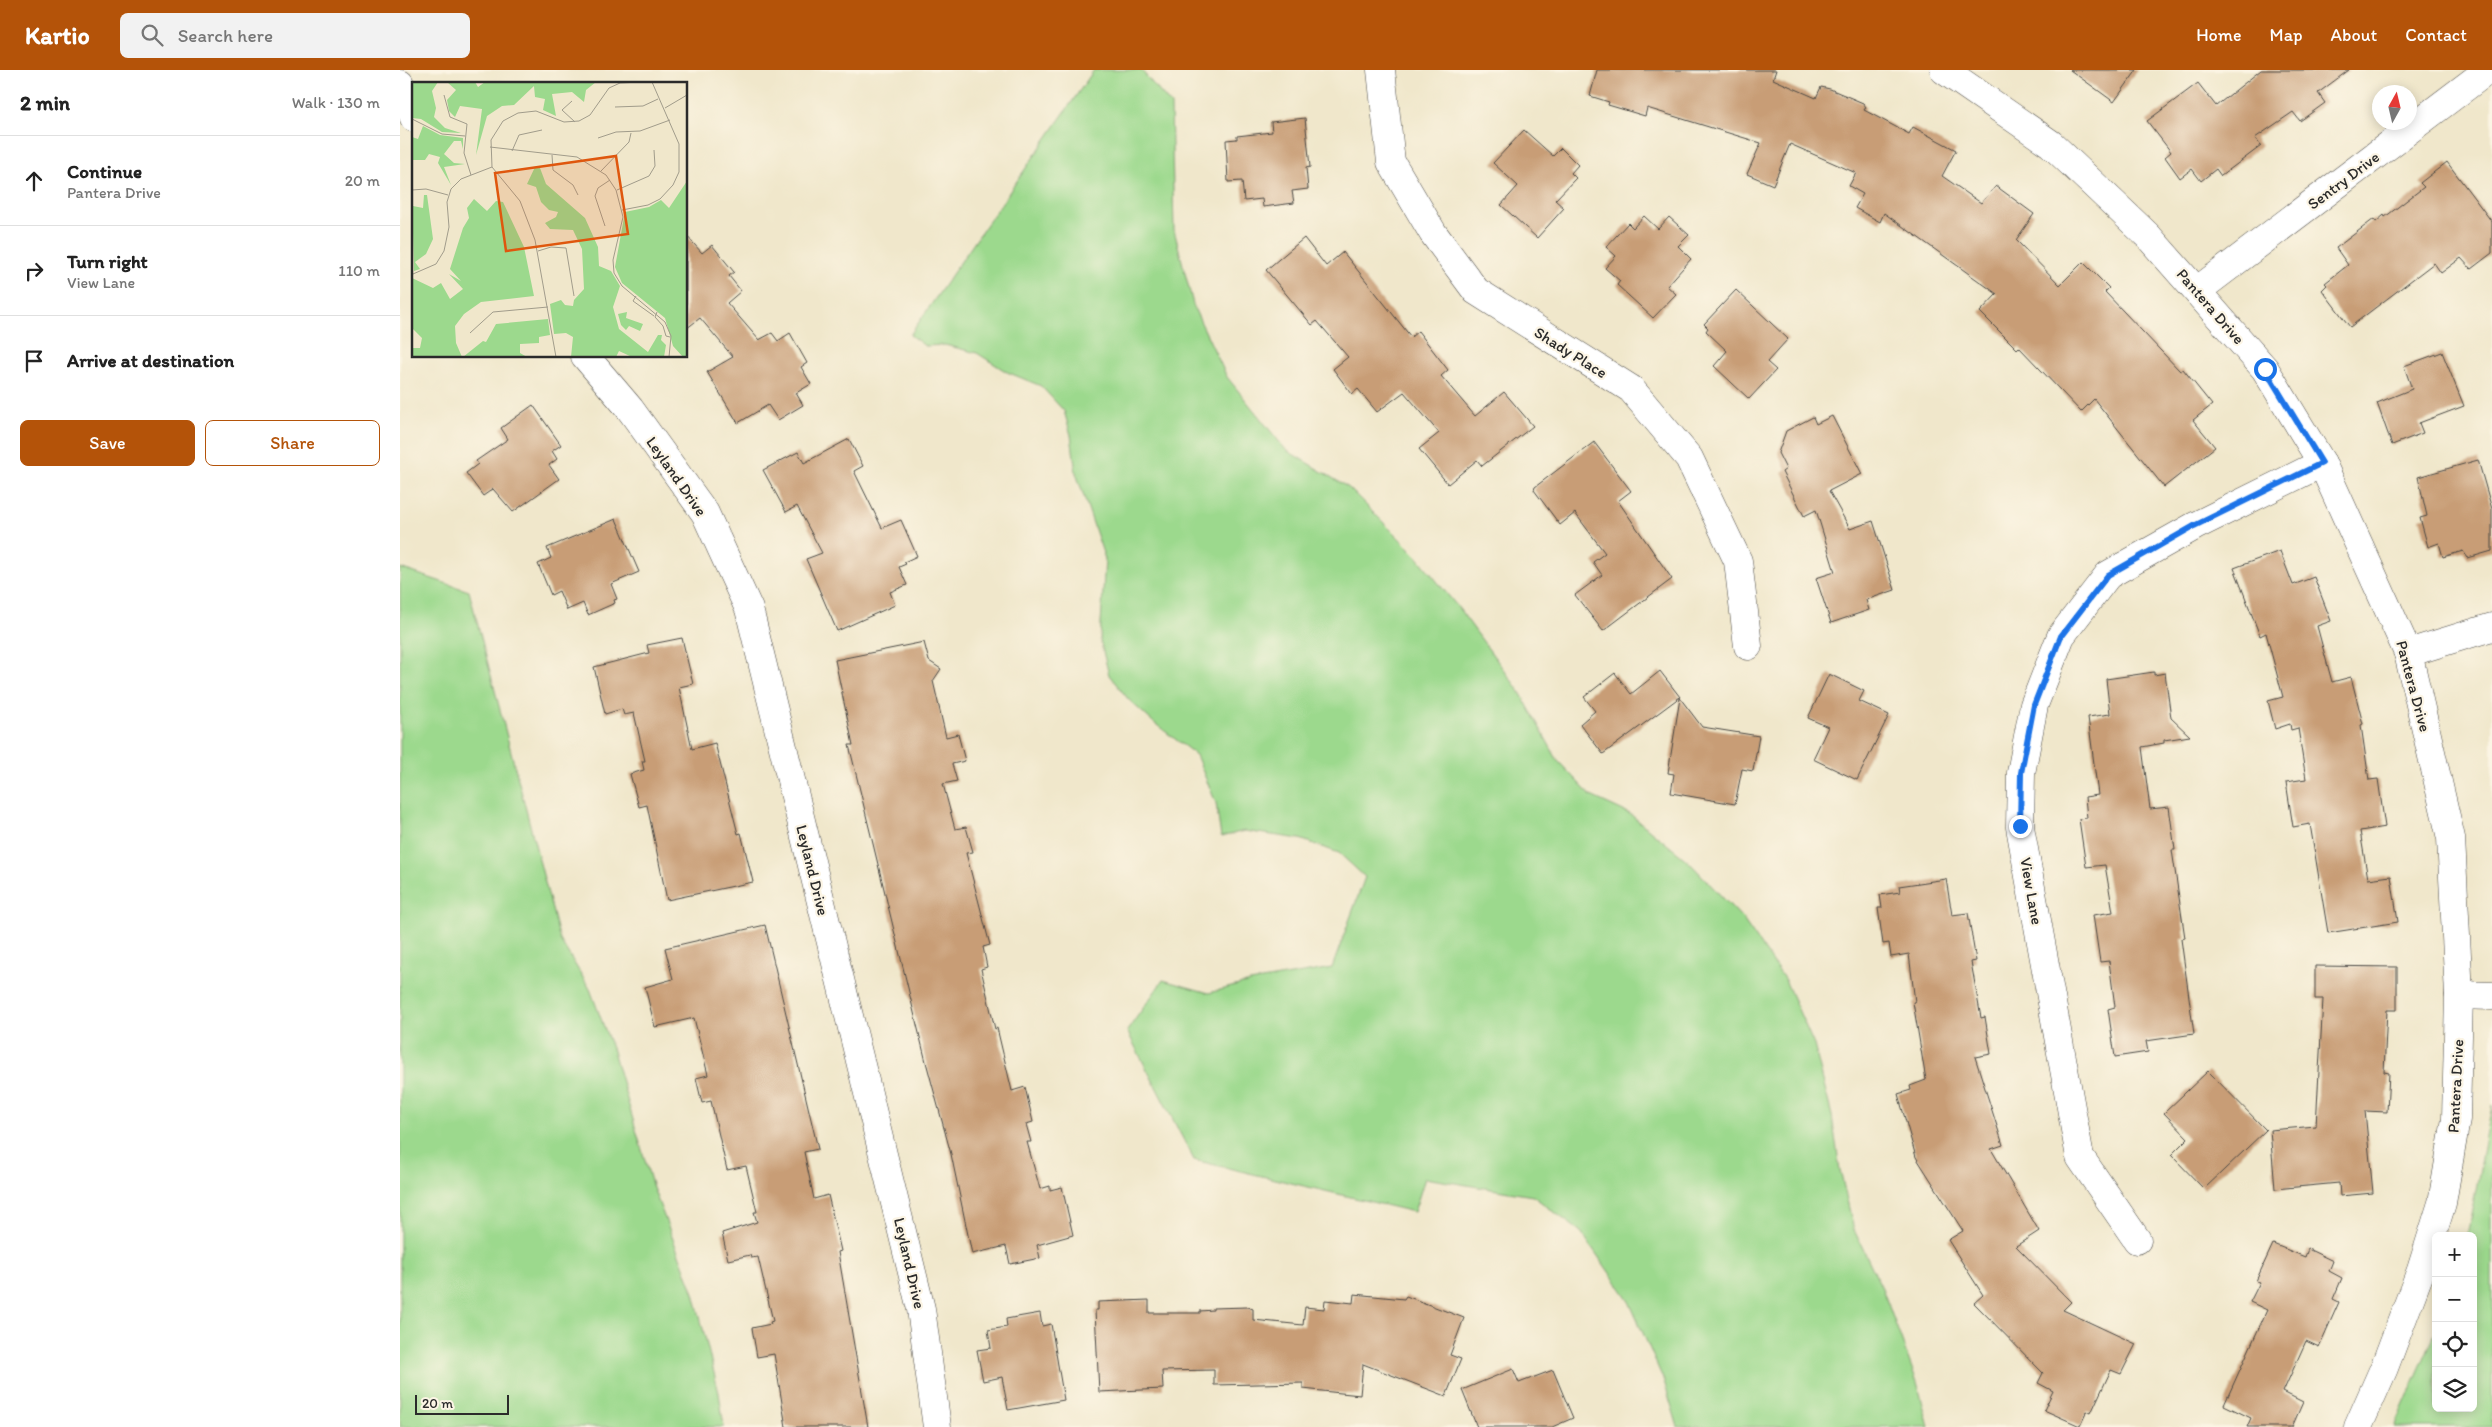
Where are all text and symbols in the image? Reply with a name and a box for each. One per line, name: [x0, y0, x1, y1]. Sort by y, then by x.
search box: [120, 13, 470, 58]
text: Kartio: [25, 21, 90, 50]
icon: search: [138, 21, 166, 49]
text: Search here: [178, 24, 273, 47]
text: Home: [2196, 24, 2242, 46]
text: Map: [2270, 24, 2303, 46]
text: About: [2331, 24, 2377, 46]
text: Contact: [2405, 24, 2467, 46]
inset map: [412, 82, 688, 358]
north arrow: [2372, 85, 2417, 130]
text: 2 min: [20, 90, 70, 115]
text: Walk · 130 m: [292, 93, 380, 112]
street label: Sentry Drive: [2304, 147, 2383, 214]
text: Continue: [67, 160, 142, 183]
icon: ahead: [20, 167, 48, 195]
text: 20 m: [345, 171, 380, 190]
text: Pantera Drive: [67, 183, 161, 202]
text: Turn right: [67, 250, 148, 273]
icon: right: [20, 257, 48, 285]
text: 110 m: [338, 261, 380, 280]
street label: Pantera Drive: [2173, 265, 2249, 348]
text: View Lane: [67, 273, 135, 292]
street label: Shady Place: [1531, 323, 1611, 382]
icon: arrive: [20, 347, 48, 375]
text: Arrive at destination: [67, 349, 234, 372]
route start: [2254, 358, 2277, 381]
button: Save: [20, 420, 195, 466]
button: Share: [205, 420, 380, 466]
street label: Leyland Drive: [642, 433, 711, 520]
street label: Pantera Drive: [2392, 638, 2435, 734]
route end: [2009, 815, 2032, 838]
street label: Leyland Drive: [792, 823, 833, 917]
street label: View Lane: [2016, 856, 2047, 926]
street label: Pantera Drive: [2444, 1039, 2467, 1133]
street label: Leyland Drive: [890, 1216, 929, 1310]
map controls: [2432, 1232, 2477, 1412]
button: +: [2432, 1232, 2477, 1277]
button: −: [2432, 1277, 2477, 1322]
button: locate: [2432, 1322, 2477, 1367]
button: layers: [2432, 1367, 2477, 1412]
scale bar: [415, 1392, 509, 1415]
text: 20 m: [422, 1395, 453, 1412]

